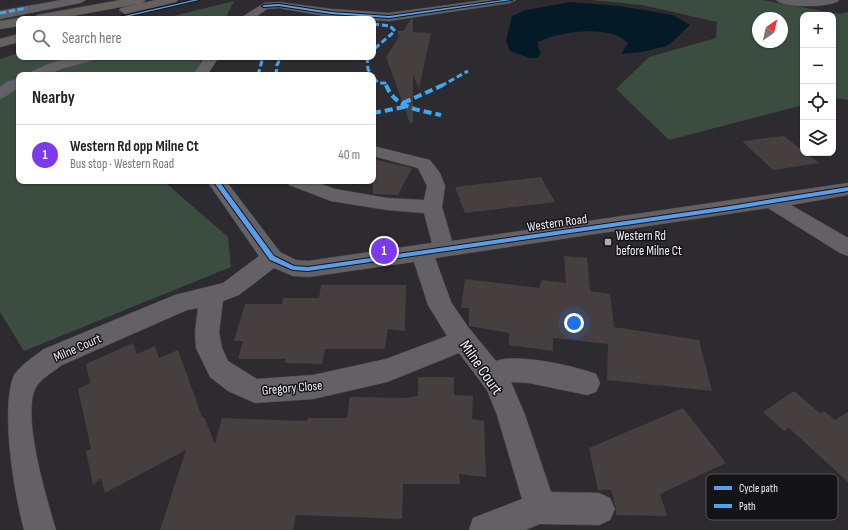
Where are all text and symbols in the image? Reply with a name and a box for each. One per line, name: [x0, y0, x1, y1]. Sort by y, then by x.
north arrow: [752, 12, 788, 48]
map controls: [800, 12, 836, 156]
button: +: [800, 12, 836, 48]
search box: [16, 16, 376, 60]
icon: search: [30, 27, 52, 49]
text: Search here: [62, 29, 122, 48]
button: −: [800, 48, 836, 84]
button: locate: [800, 84, 836, 120]
text: Nearby: [32, 88, 75, 108]
button: layers: [800, 120, 836, 156]
text: Western Rd opp Milne Ct: [70, 137, 199, 156]
text: 1: [42, 147, 48, 163]
text: 40 m: [338, 147, 360, 163]
text: Bus stop · Western Road: [70, 156, 174, 172]
street label: Western Road: [526, 211, 588, 235]
place label: Western Rd before Milne Ct: [616, 228, 682, 259]
pin: 1: [371, 236, 397, 266]
marker: Western Rd before Milne Ct: [603, 237, 613, 247]
your location: [564, 313, 584, 333]
street label: Milne Court: [51, 330, 104, 365]
street label: Milne Court: [455, 337, 506, 399]
street label: Gregory Close: [261, 377, 323, 399]
legend: [706, 474, 838, 520]
text: Cycle path: [739, 482, 778, 495]
text: Path: [739, 500, 756, 513]

